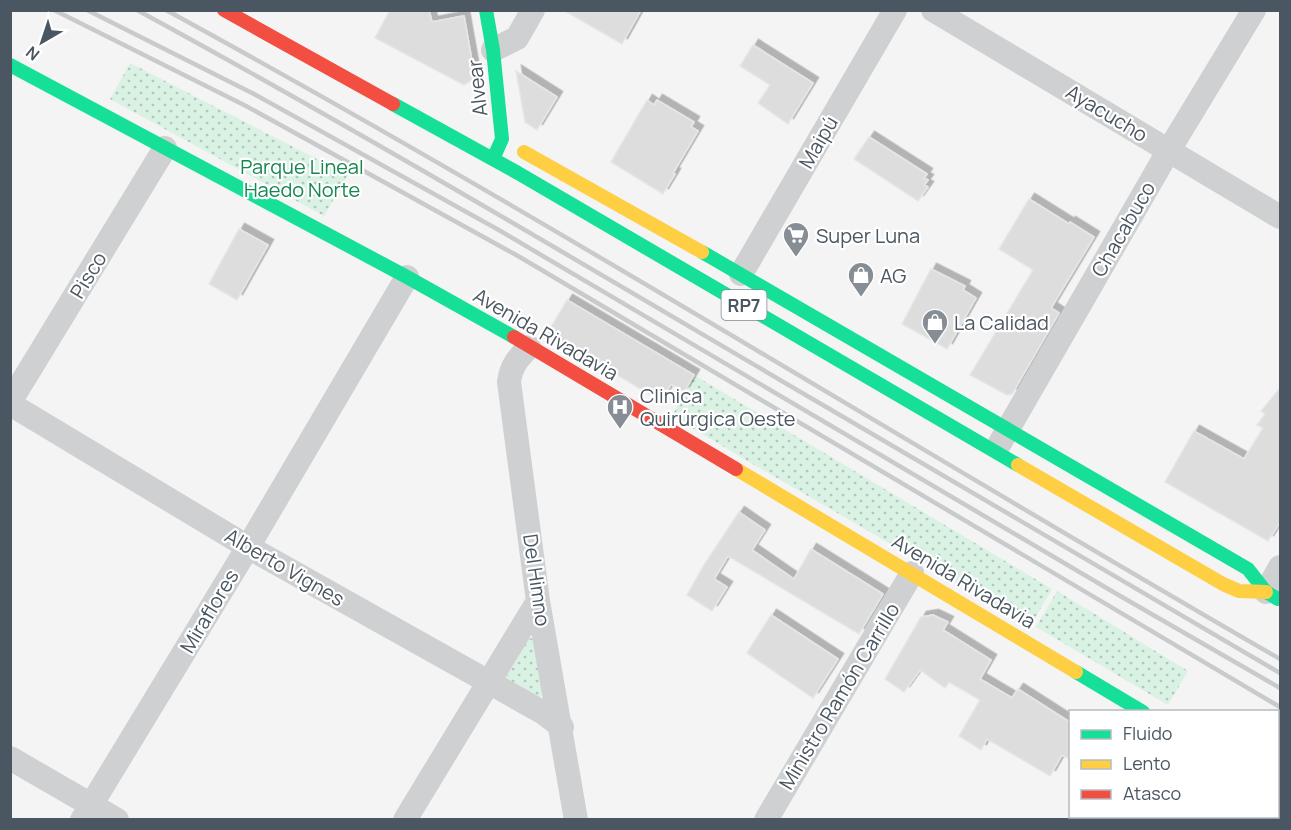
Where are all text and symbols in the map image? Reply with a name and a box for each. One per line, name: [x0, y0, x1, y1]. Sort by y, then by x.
north arrow: [12, 12, 72, 72]
text: N: [21, 41, 44, 66]
street label: Alvear: [461, 58, 493, 118]
street label: Ayacucho: [1061, 78, 1153, 148]
street label: Maipú: [792, 111, 844, 173]
park label: Parque Lineal Haedo Norte: [240, 153, 364, 203]
street label: Chacabuco: [1085, 176, 1161, 282]
supermarket icon: Super Luna: [781, 220, 811, 258]
place label: Super Luna: [816, 222, 920, 249]
street label: Pisco: [64, 247, 112, 303]
shop icon: AG: [846, 260, 876, 298]
place label: AG: [880, 262, 906, 289]
street label: Avenida Rivadavia: [469, 282, 623, 386]
road number: RP7: [722, 290, 766, 320]
shop icon: La Calidad: [920, 307, 950, 345]
place label: La Calidad: [954, 309, 1049, 336]
place label: Clinica Quirúrgica Oeste: [640, 382, 796, 432]
hospital icon: Clinica Quirúrgica Oeste: [605, 392, 635, 430]
street label: Alberto Vignes: [220, 522, 350, 612]
street label: Avenida Rivadavia: [887, 527, 1041, 635]
street label: Del Himno: [517, 532, 557, 628]
street label: Miraflores: [173, 564, 245, 658]
street label: Ministro Ramón Carrillo: [772, 597, 906, 794]
legend: [1069, 710, 1279, 818]
text: Fluido: [1123, 721, 1172, 745]
text: Lento: [1123, 751, 1171, 775]
text: Atasco: [1123, 781, 1181, 805]

